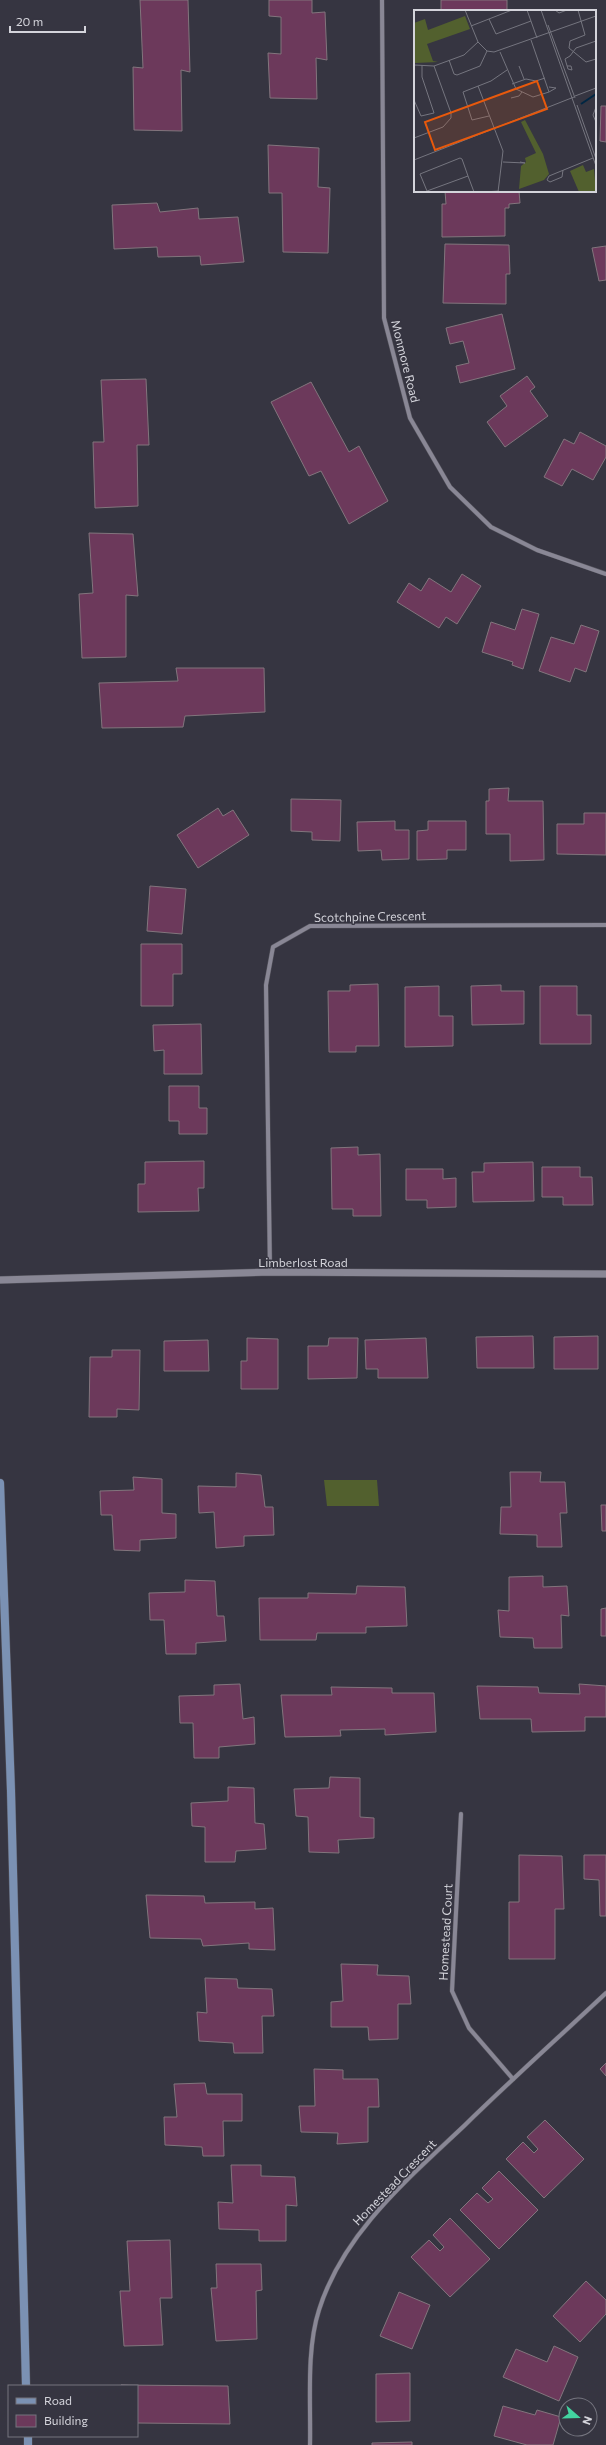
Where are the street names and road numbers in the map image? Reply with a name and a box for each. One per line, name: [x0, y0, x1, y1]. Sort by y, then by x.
street label: Monmore Road: [389, 318, 423, 404]
street label: Scotchpine Crescent: [314, 908, 426, 924]
street label: Limberlost Road: [258, 1255, 348, 1269]
street label: Homestead Court: [435, 1883, 455, 1981]
street label: Homestead Crescent: [349, 2136, 439, 2228]

